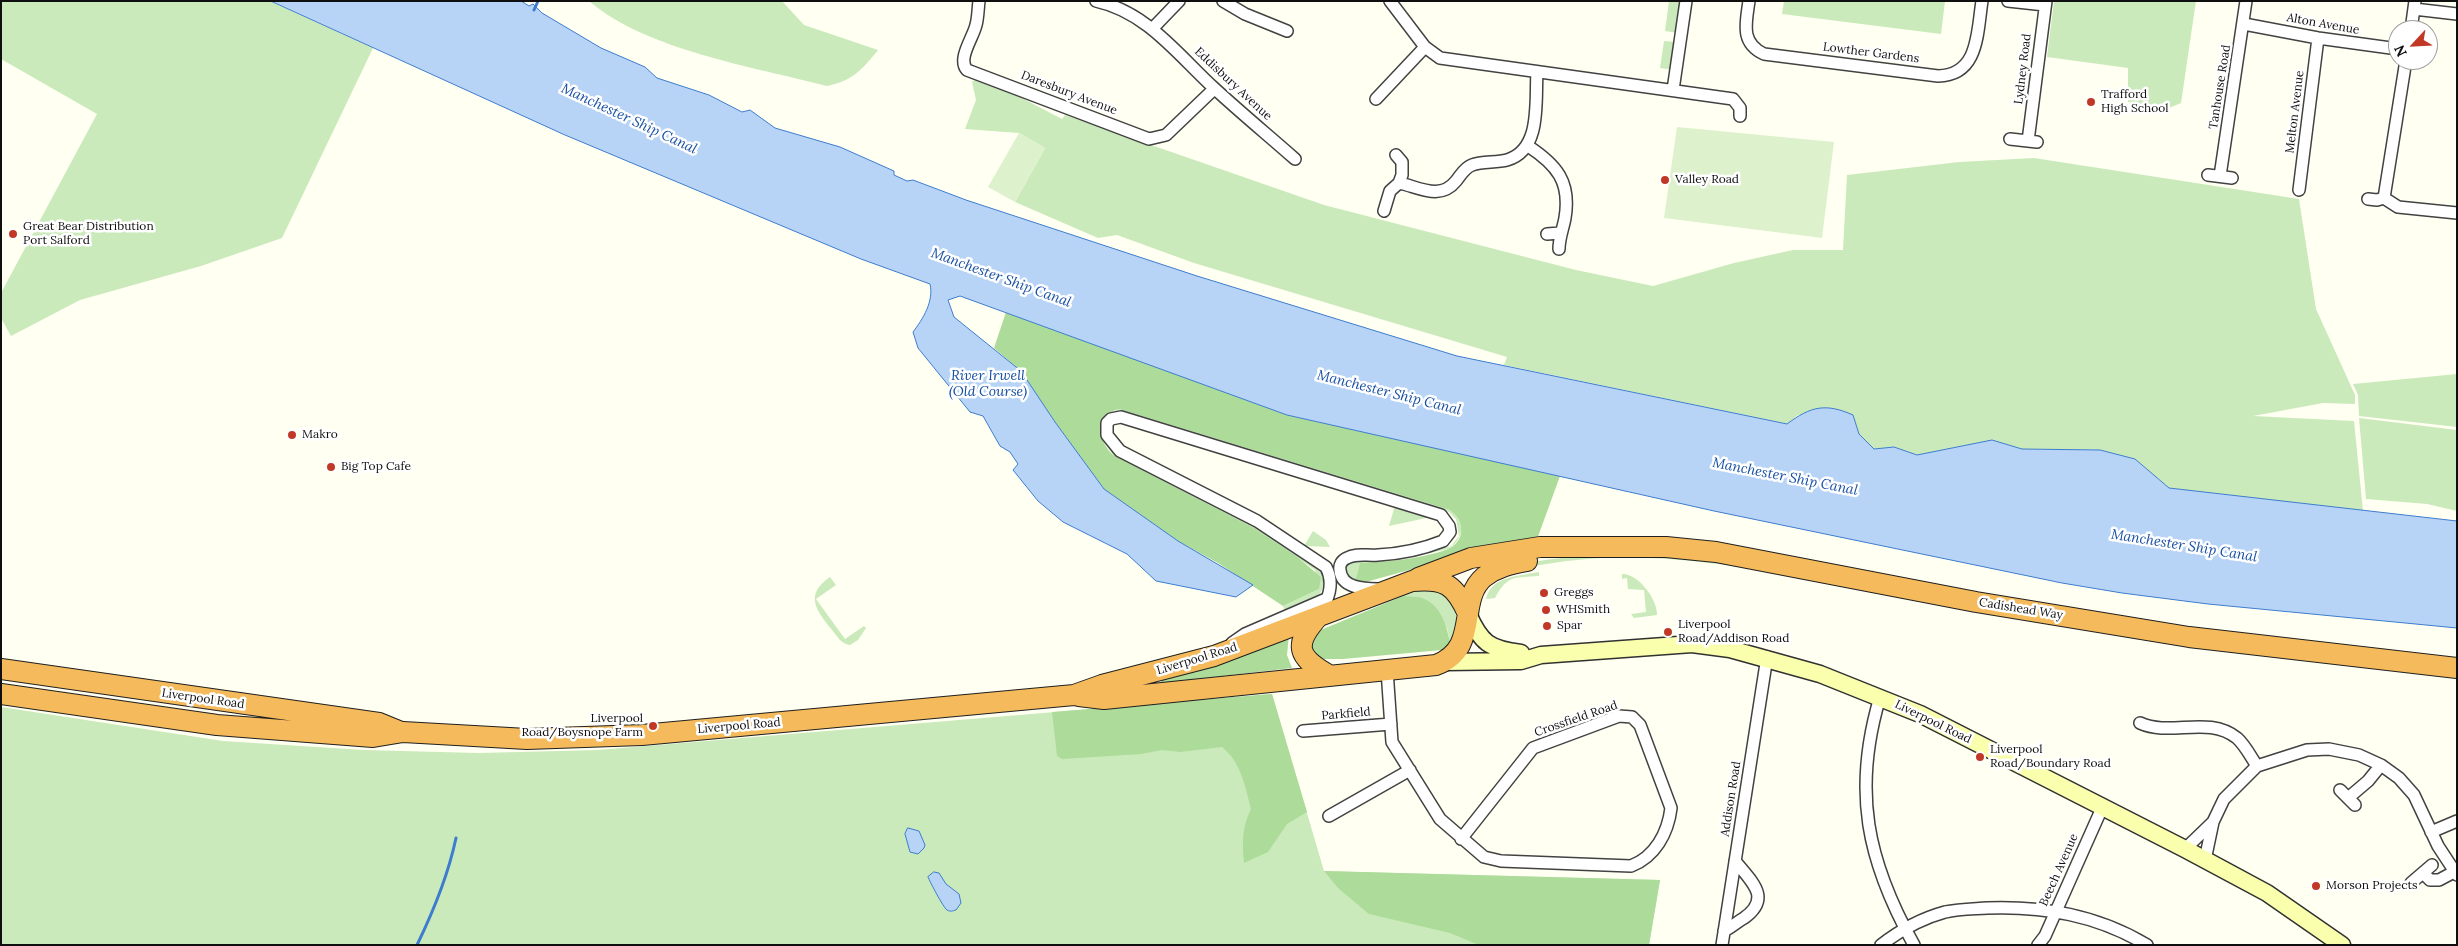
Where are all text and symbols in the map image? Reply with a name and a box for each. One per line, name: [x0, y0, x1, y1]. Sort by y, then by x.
street label: Alton Avenue: [2286, 11, 2360, 37]
north arrow: [2388, 20, 2438, 70]
street label: Lydney Road: [2012, 33, 2034, 105]
street label: Lowther Gardens: [1822, 40, 1920, 66]
text: N: [2390, 42, 2411, 60]
street label: Eddisbury Avenue: [1191, 44, 1275, 124]
street label: Tanhouse Road: [2206, 44, 2234, 130]
street label: Daresbury Avenue: [1019, 68, 1119, 118]
street label: Melton Avenue: [2283, 70, 2307, 154]
water label: Manchester Ship Canal: [558, 80, 700, 158]
place label: Trafford High School: [2101, 88, 2169, 116]
marker: Trafford High School: [2085, 96, 2097, 108]
place label: Valley Road: [1675, 173, 1739, 187]
marker: Valley Road: [1659, 174, 1671, 186]
place label: Great Bear Distribution Port Salford: [23, 220, 154, 248]
marker: Great Bear Distribution Port Salford: [7, 228, 19, 240]
water label: Manchester Ship Canal: [929, 245, 1073, 311]
water label: Manchester Ship Canal: [1315, 367, 1463, 419]
water label: River Irwell (Old Course): [949, 368, 1027, 401]
place label: Makro: [302, 428, 338, 442]
marker: Makro: [286, 429, 298, 441]
water label: Manchester Ship Canal: [1711, 455, 1859, 499]
place label: Big Top Cafe: [341, 460, 411, 474]
marker: Big Top Cafe: [325, 461, 337, 473]
water label: Manchester Ship Canal: [2110, 526, 2258, 566]
place label: Greggs: [1554, 586, 1594, 600]
marker: Greggs: [1538, 587, 1550, 599]
street label: Cadishead Way: [1978, 595, 2064, 623]
place label: WHSmith: [1556, 603, 1610, 617]
marker: WHSmith: [1540, 604, 1552, 616]
place label: Liverpool Road/Addison Road: [1678, 618, 1789, 646]
place label: Spar: [1557, 619, 1582, 633]
marker: Spar: [1541, 620, 1553, 632]
marker: Liverpool Road/Addison Road: [1662, 626, 1674, 638]
street label: Liverpool Road: [1155, 640, 1239, 678]
street label: Liverpool Road: [161, 686, 245, 712]
street label: Liverpool Road: [1892, 697, 1974, 747]
street label: Crossfield Road: [1533, 698, 1619, 740]
street label: Parkfield: [1321, 705, 1371, 723]
place label: Liverpool Road/Boysnope Farm: [522, 712, 643, 740]
street label: Liverpool Road: [697, 715, 781, 737]
marker: Liverpool Road/Boysnope Farm: [647, 720, 659, 732]
place label: Liverpool Road/Boundary Road: [1990, 743, 2111, 771]
marker: Liverpool Road/Boundary Road: [1974, 751, 1986, 763]
street label: Addison Road: [1718, 760, 1744, 838]
street label: Beech Avenue: [2037, 832, 2081, 908]
place label: Morson Projects: [2326, 879, 2418, 893]
marker: Morson Projects: [2310, 880, 2322, 892]

